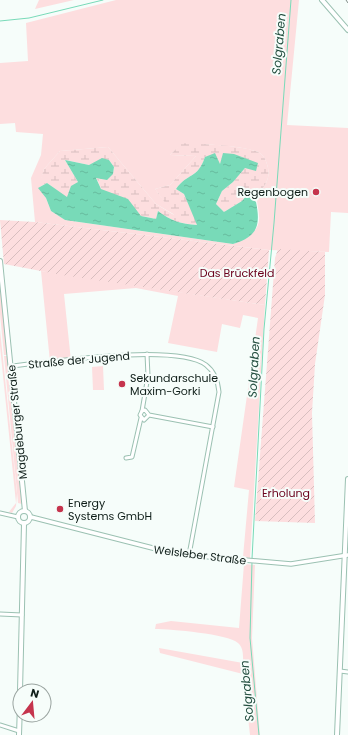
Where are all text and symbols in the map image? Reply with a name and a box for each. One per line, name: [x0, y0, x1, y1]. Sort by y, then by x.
water label: Solgraben: [267, 13, 290, 75]
place label: Regenbogen: [237, 184, 308, 200]
marker: Regenbogen: [311, 187, 321, 197]
park label: Das Brückfeld: [200, 265, 274, 281]
water label: Solgraben: [243, 336, 264, 398]
street label: Straße der Jugend: [27, 348, 131, 372]
street label: Magdeburger Straße: [3, 364, 31, 480]
place label: Sekundarschule Maxim-Gorki: [130, 370, 218, 399]
marker: Sekundarschule Maxim-Gorki: [117, 379, 127, 389]
park label: Erholung: [262, 485, 310, 501]
place label: Energy Systems GmbH: [68, 495, 152, 524]
marker: Energy Systems GmbH: [55, 504, 65, 514]
street label: Welsleber Straße: [153, 541, 247, 569]
water label: Solgraben: [235, 660, 258, 722]
north arrow: [12, 683, 52, 723]
text: N: [29, 685, 41, 702]

